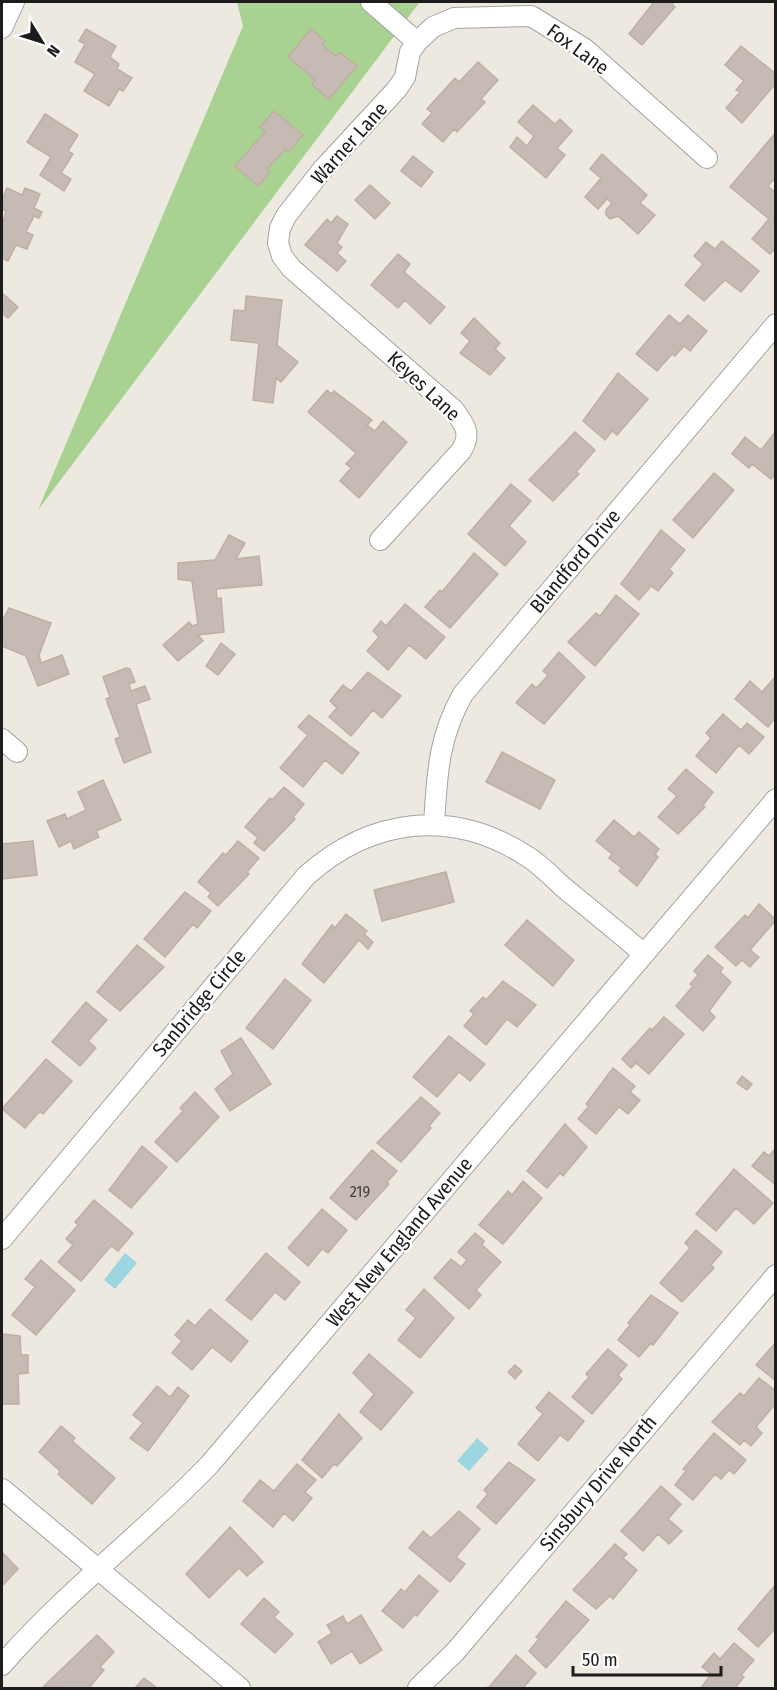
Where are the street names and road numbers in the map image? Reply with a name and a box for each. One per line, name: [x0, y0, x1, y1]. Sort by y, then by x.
street label: Fox Lane: [542, 18, 614, 80]
street label: Warner Lane: [306, 97, 392, 189]
street label: Keyes Lane: [383, 346, 465, 426]
street label: Blandford Drive: [525, 504, 625, 618]
street label: Sanbridge Circle: [147, 945, 251, 1061]
street label: West New England Avenue: [321, 1152, 477, 1332]
street label: Sinsbury Drive North: [534, 1410, 662, 1556]

